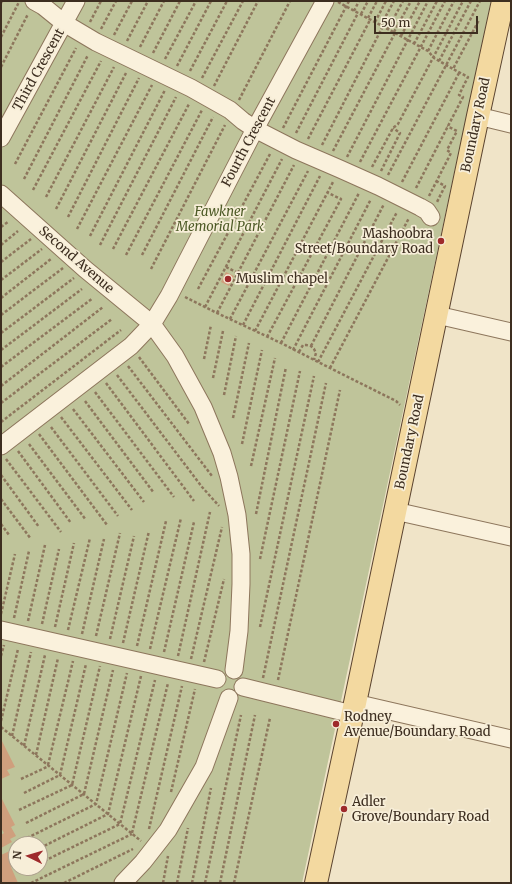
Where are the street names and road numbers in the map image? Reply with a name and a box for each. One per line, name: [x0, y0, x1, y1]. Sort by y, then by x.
street label: Third Crescent: [10, 26, 68, 114]
street label: Boundary Road: [458, 76, 494, 174]
street label: Fourth Crescent: [219, 94, 279, 190]
street label: Second Avenue: [35, 223, 117, 297]
street label: Boundary Road: [392, 393, 428, 491]

